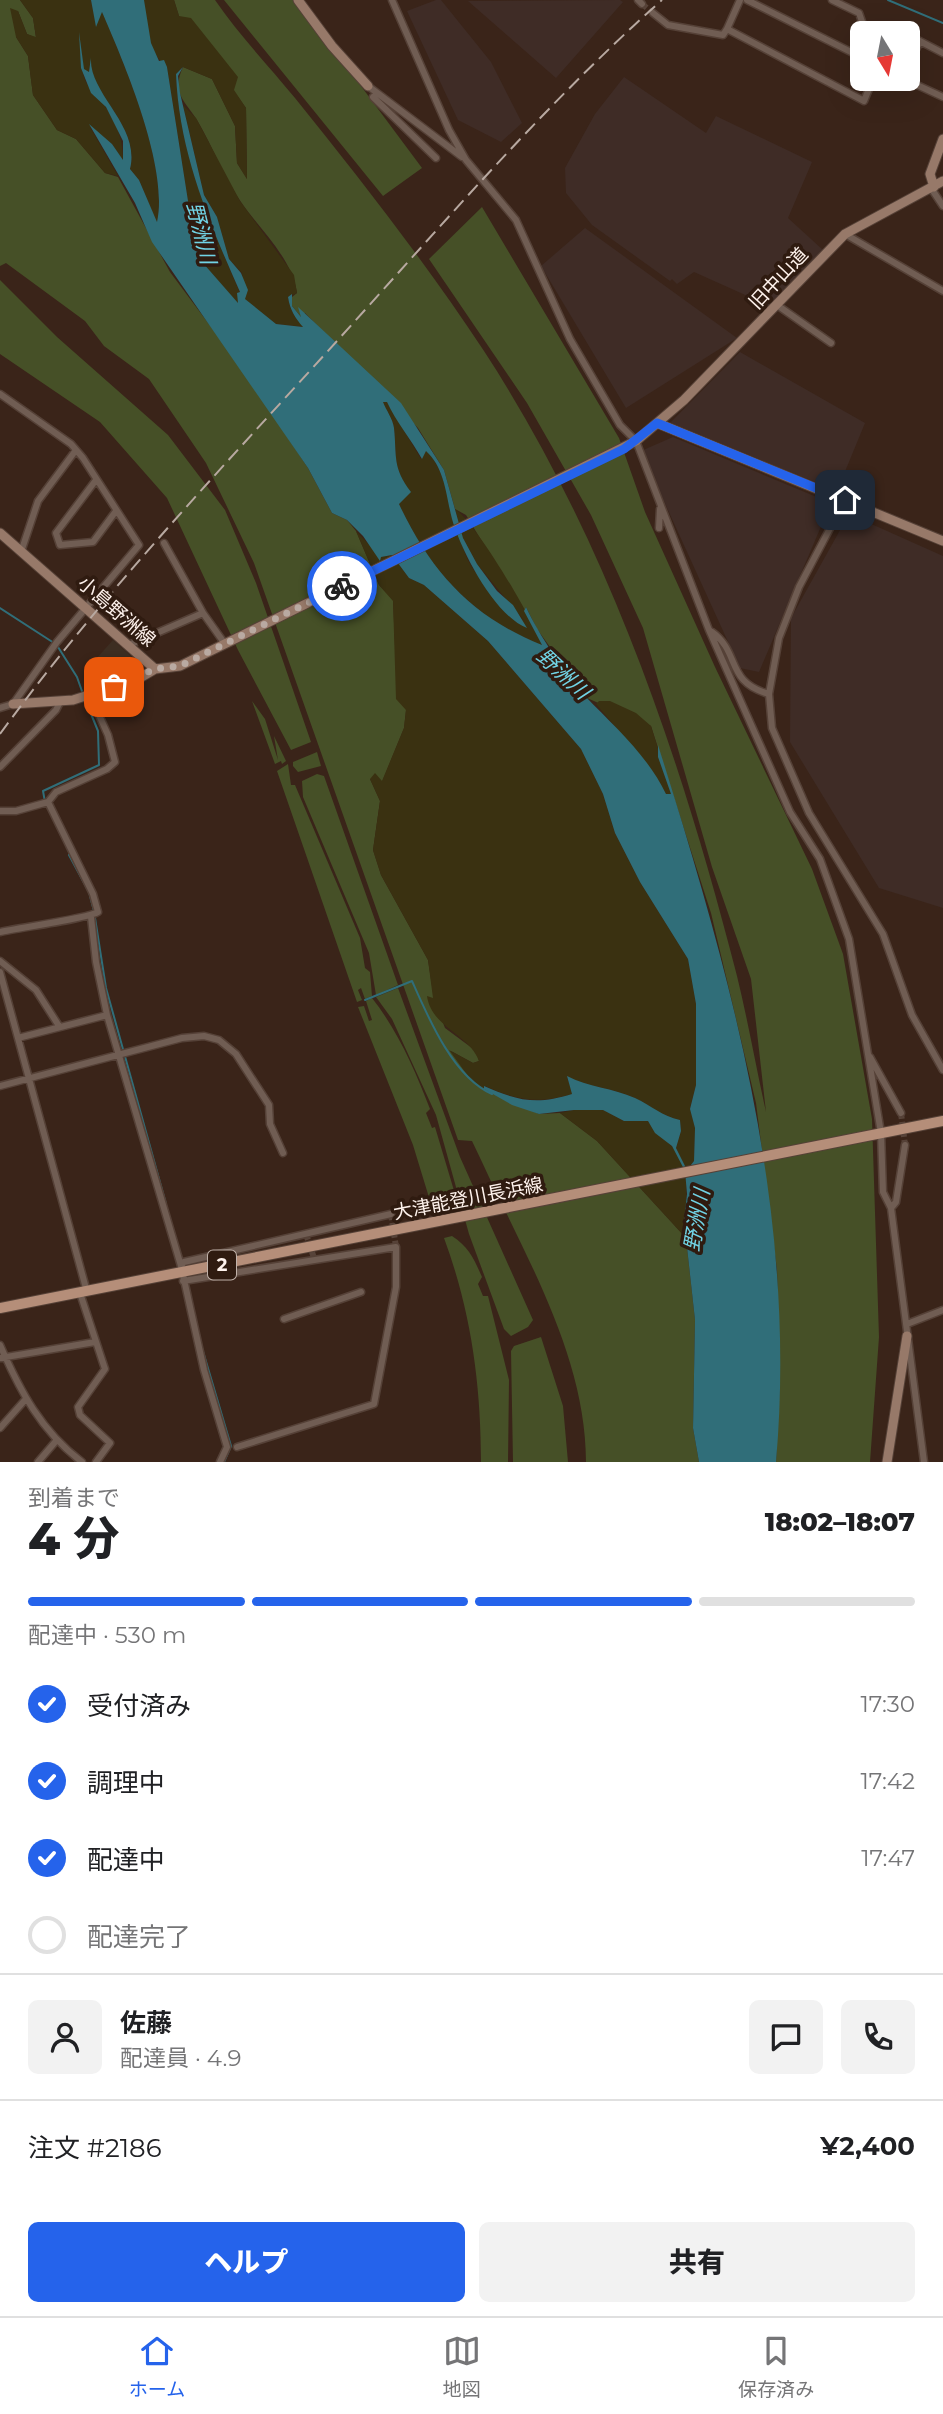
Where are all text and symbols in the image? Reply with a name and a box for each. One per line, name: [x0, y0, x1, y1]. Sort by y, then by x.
north arrow: [850, 21, 920, 91]
map controls: [850, 21, 920, 91]
water label: 野洲川: [182, 199, 222, 268]
street label: 旧中山道: [744, 243, 813, 314]
pin: [815, 470, 875, 530]
icon: home: [826, 481, 864, 519]
courier: [307, 551, 377, 621]
icon: bike: [323, 567, 361, 605]
street label: 小島野洲線: [73, 572, 160, 651]
water label: 野洲川: [532, 643, 596, 706]
pin: [84, 657, 144, 717]
icon: bag: [95, 668, 133, 706]
street label: 大津能登川長浜線: [391, 1173, 545, 1224]
water label: 野洲川: [679, 1185, 715, 1253]
road number: 2: [208, 1250, 236, 1280]
text: 到着まで: [28, 1484, 120, 1512]
text: 18:02–18:07: [765, 1506, 915, 1538]
text: 4 分: [28, 1510, 120, 1567]
text: 配達中 · 530 m: [28, 1621, 186, 1649]
icon: check: [28, 1685, 66, 1723]
text: 受付済み: [87, 1690, 191, 1722]
text: 17:30: [861, 1690, 915, 1718]
icon: check: [28, 1762, 66, 1800]
text: 調理中: [87, 1767, 165, 1799]
text: 17:42: [861, 1767, 915, 1795]
icon: check: [28, 1839, 66, 1877]
text: 配達中: [87, 1844, 165, 1876]
text: 17:47: [861, 1844, 915, 1872]
text: 配達完了: [87, 1921, 191, 1953]
button: person: [28, 2000, 102, 2074]
button: chat: [749, 2000, 823, 2074]
button: phone: [841, 2000, 915, 2074]
text: 佐藤: [120, 2007, 172, 2039]
text: 配達員 · 4.9: [120, 2044, 241, 2072]
text: ¥2,400: [820, 2130, 915, 2162]
text: 注文 #2186: [28, 2132, 161, 2164]
button: ヘルプ: [28, 2222, 465, 2302]
button: 共有: [479, 2222, 915, 2302]
tab: ホーム: [129, 2332, 185, 2401]
tab: 地図: [443, 2332, 481, 2401]
tab: 保存済み: [738, 2332, 814, 2401]

